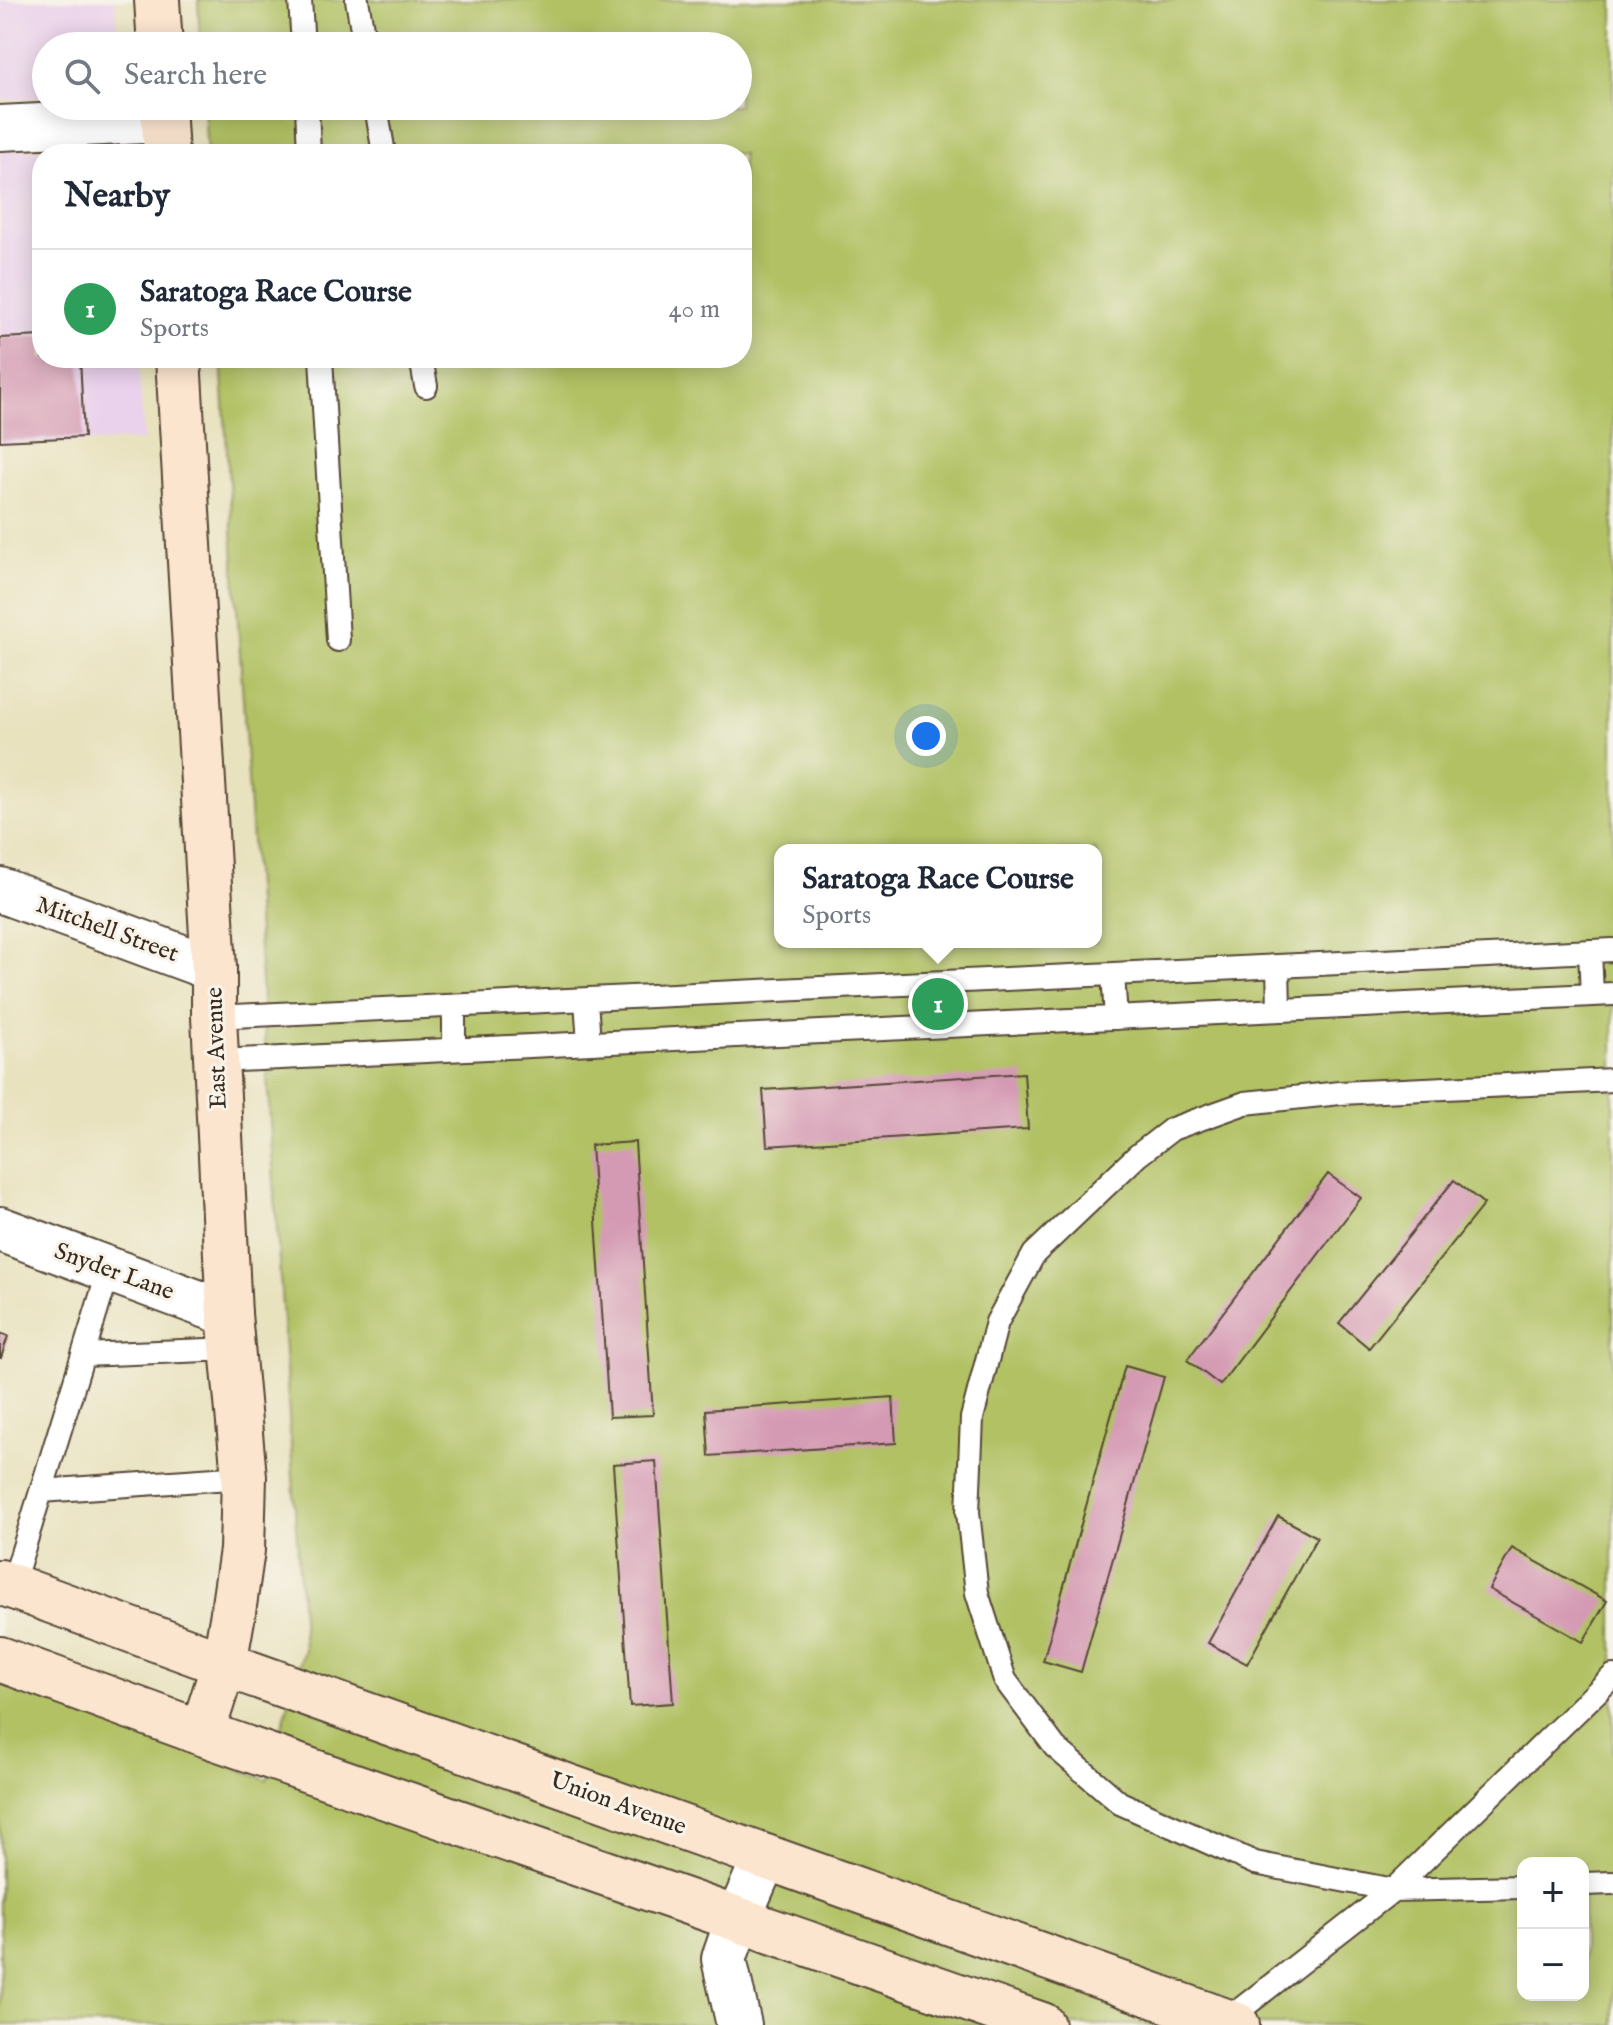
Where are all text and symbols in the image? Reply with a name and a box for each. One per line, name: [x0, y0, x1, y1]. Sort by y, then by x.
search box: [32, 32, 752, 120]
icon: search: [60, 54, 104, 98]
text: Search here: [124, 57, 267, 95]
text: Nearby: [64, 175, 170, 218]
text: Saratoga Race Course: [140, 274, 412, 312]
text: 1: [85, 293, 95, 326]
text: 40 m: [669, 293, 720, 326]
text: Sports: [140, 312, 209, 345]
your location: [906, 716, 946, 756]
popup: [774, 844, 1102, 948]
text: Saratoga Race Course: [802, 861, 1074, 899]
street label: Mitchell Street: [32, 890, 182, 970]
text: Sports: [802, 899, 871, 932]
pin: 1: [912, 974, 964, 1034]
street label: East Avenue: [199, 986, 235, 1110]
street label: Snyder Lane: [50, 1236, 178, 1308]
street label: Union Avenue: [546, 1765, 690, 1843]
map controls: [1517, 1857, 1589, 2001]
button: +: [1517, 1857, 1589, 1929]
button: −: [1517, 1929, 1589, 2001]

